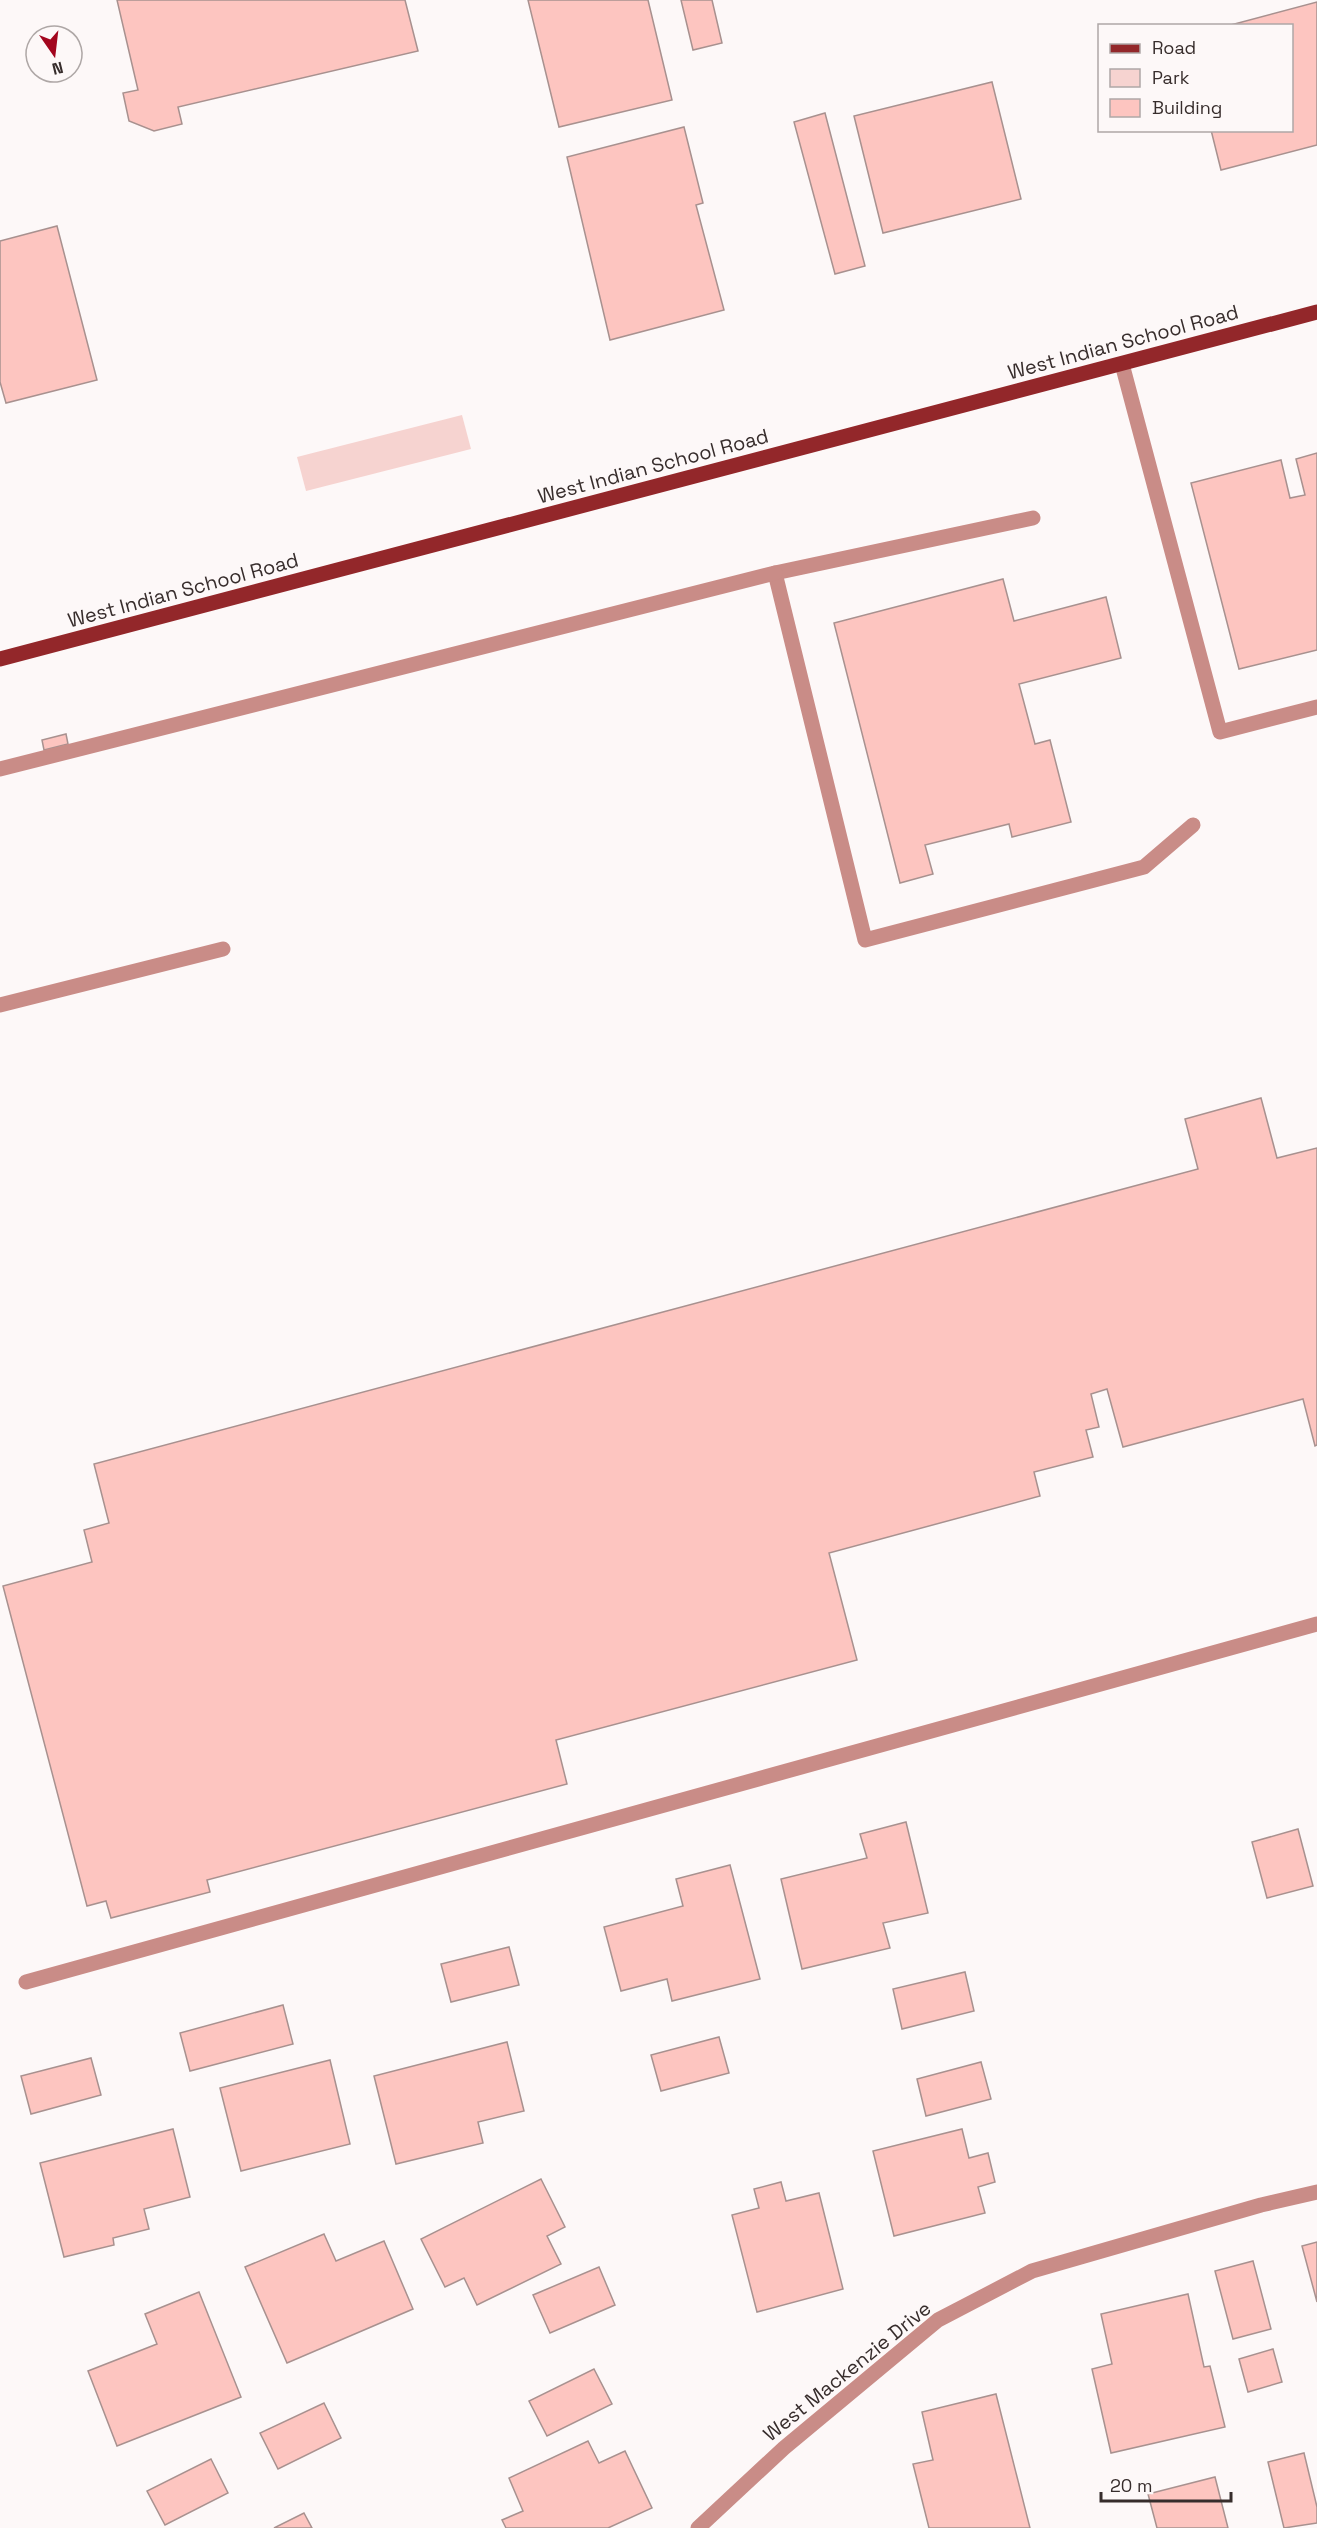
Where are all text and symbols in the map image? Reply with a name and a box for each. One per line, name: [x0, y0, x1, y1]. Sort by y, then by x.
north arrow: [24, 24, 84, 84]
legend: [1098, 24, 1293, 132]
text: Road: [1152, 36, 1196, 59]
text: N: [50, 57, 65, 80]
text: Park: [1152, 66, 1190, 89]
text: Building: [1152, 96, 1222, 119]
street label: West Indian School Road: [1005, 299, 1241, 385]
street label: West Indian School Road: [535, 423, 771, 509]
street label: West Indian School Road: [65, 547, 301, 633]
street label: West Mackenzie Drive: [758, 2295, 936, 2447]
scale bar: [1101, 2465, 1232, 2503]
text: 20 m: [1110, 2474, 1153, 2497]

